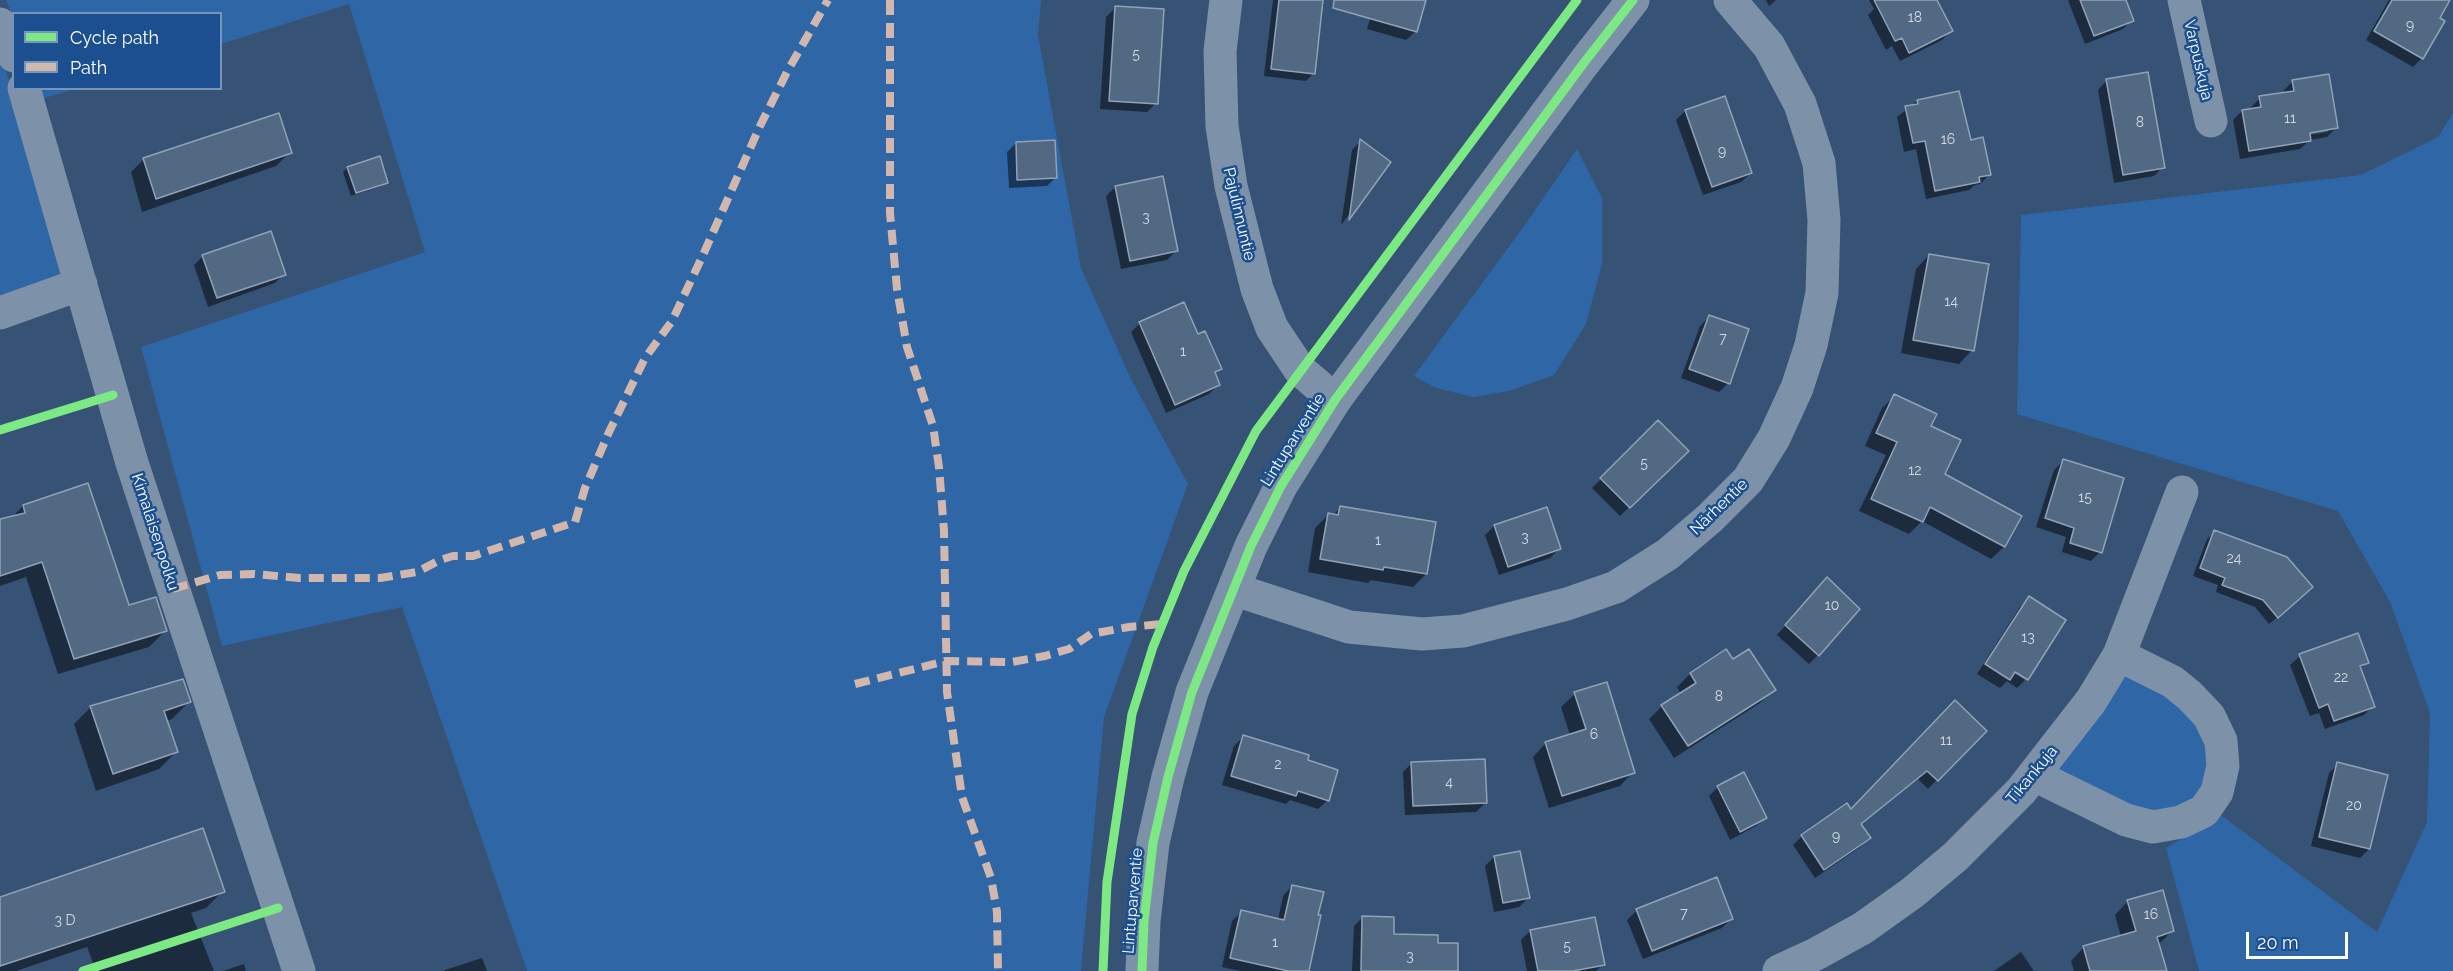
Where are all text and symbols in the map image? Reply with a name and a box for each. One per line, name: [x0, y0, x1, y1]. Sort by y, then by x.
house number: 18: [1908, 10, 1922, 26]
legend: [12, 12, 222, 90]
street label: Varpuskuja: [2179, 18, 2217, 102]
house number: 9: [2406, 18, 2414, 34]
text: Cycle path: [70, 27, 159, 48]
house number: 5: [1132, 47, 1140, 63]
text: Path: [70, 57, 107, 78]
house number: 11: [2284, 111, 2296, 127]
house number: 8: [2136, 115, 2144, 131]
house number: 16: [1941, 132, 1955, 148]
house number: 9: [1718, 144, 1726, 160]
street label: Pajulinnuntie: [1219, 165, 1259, 263]
house number: 3: [1142, 210, 1150, 226]
house number: 14: [1944, 294, 1958, 310]
house number: 7: [1719, 331, 1727, 347]
house number: 1: [1180, 344, 1186, 360]
street label: Lintuparventie: [1257, 390, 1329, 490]
house number: 5: [1640, 456, 1648, 472]
house number: 12: [1908, 463, 1922, 479]
street label: Kimalaisenpolku: [127, 471, 183, 593]
street label: Närhentie: [1686, 475, 1752, 539]
house number: 15: [2078, 490, 2092, 506]
house number: 3: [1521, 530, 1529, 546]
house number: 1: [1375, 533, 1381, 549]
house number: 24: [2227, 551, 2241, 567]
house number: 10: [1825, 598, 1839, 614]
house number: 13: [2021, 630, 2035, 646]
house number: 22: [2334, 670, 2348, 686]
house number: 8: [1715, 689, 1723, 705]
house number: 6: [1590, 727, 1598, 743]
house number: 11: [1940, 733, 1952, 749]
street label: Tikankuja: [2002, 742, 2062, 808]
house number: 2: [1274, 757, 1282, 773]
house number: 4: [1445, 775, 1453, 791]
house number: 20: [2346, 798, 2362, 814]
house number: 9: [1832, 829, 1840, 845]
street label: Lintuparventie: [1119, 847, 1147, 955]
house number: 7: [1680, 906, 1688, 922]
house number: 16: [2144, 907, 2158, 923]
house number: 3 D: [54, 913, 76, 929]
scale bar: [2249, 920, 2351, 958]
text: 20 m: [2257, 932, 2299, 953]
house number: 1: [1272, 935, 1278, 951]
house number: 5: [1563, 939, 1571, 955]
house number: 3: [1406, 949, 1414, 965]

